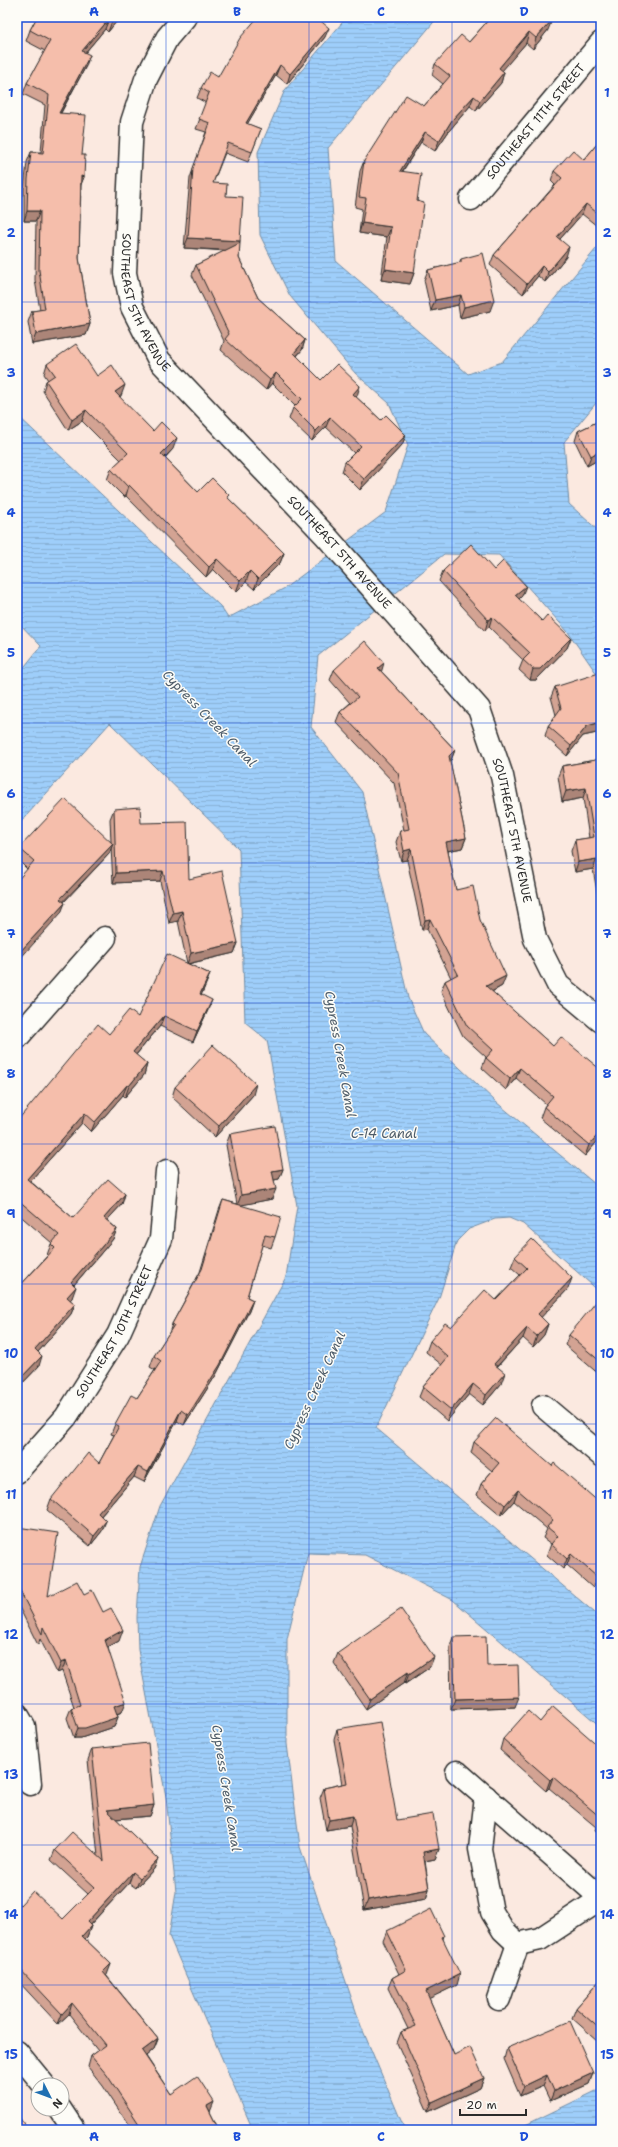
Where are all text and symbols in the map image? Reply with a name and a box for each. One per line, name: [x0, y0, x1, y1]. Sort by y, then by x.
text: A: [89, 3, 99, 20]
text: B: [233, 3, 241, 20]
text: C: [377, 3, 385, 20]
text: D: [519, 3, 529, 20]
street label: SOUTHEAST 11TH STREET: [483, 60, 589, 183]
text: 1: [8, 84, 14, 101]
text: 1: [604, 84, 610, 101]
text: 2: [6, 224, 16, 241]
text: 2: [602, 224, 612, 241]
street label: SOUTHEAST 5TH AVENUE: [117, 233, 174, 375]
text: 3: [6, 364, 16, 381]
text: 3: [602, 364, 612, 381]
street label: SOUTHEAST 5TH AVENUE: [284, 492, 395, 612]
text: 4: [6, 504, 16, 521]
text: 4: [602, 504, 612, 521]
text: 5: [7, 644, 15, 661]
text: 5: [603, 644, 611, 661]
water label: Cypress Creek Canal: [159, 666, 260, 770]
street label: SOUTHEAST 5TH AVENUE: [488, 756, 535, 904]
text: 6: [6, 785, 16, 802]
text: 6: [602, 785, 612, 802]
text: 7: [6, 925, 16, 942]
text: 7: [602, 925, 612, 942]
water label: Cypress Creek Canal: [321, 989, 360, 1119]
text: 8: [6, 1065, 16, 1082]
text: 8: [602, 1065, 612, 1082]
water label: C-14 Canal: [351, 1125, 417, 1142]
text: 9: [6, 1205, 16, 1222]
text: 9: [602, 1205, 612, 1222]
street label: SOUTHEAST 10TH STREET: [72, 1262, 157, 1401]
water label: Cypress Creek Canal: [280, 1328, 349, 1452]
text: 10: [4, 1345, 18, 1362]
text: 10: [600, 1345, 614, 1362]
text: 11: [5, 1486, 17, 1503]
text: 11: [601, 1486, 613, 1503]
text: 12: [4, 1626, 18, 1643]
text: 12: [600, 1626, 614, 1643]
water label: Cypress Creek Canal: [208, 1723, 245, 1853]
text: 13: [4, 1766, 18, 1783]
text: 13: [600, 1766, 614, 1783]
text: 14: [4, 1906, 18, 1923]
text: 14: [600, 1906, 614, 1923]
text: 15: [4, 2046, 18, 2063]
text: 15: [600, 2046, 614, 2063]
north arrow: [30, 2077, 70, 2117]
scale bar: [460, 2091, 526, 2117]
text: N: [48, 2095, 66, 2112]
text: 20 m: [466, 2097, 497, 2113]
text: A: [89, 2128, 99, 2145]
text: B: [233, 2128, 241, 2145]
text: C: [377, 2128, 385, 2145]
text: D: [519, 2128, 529, 2145]

